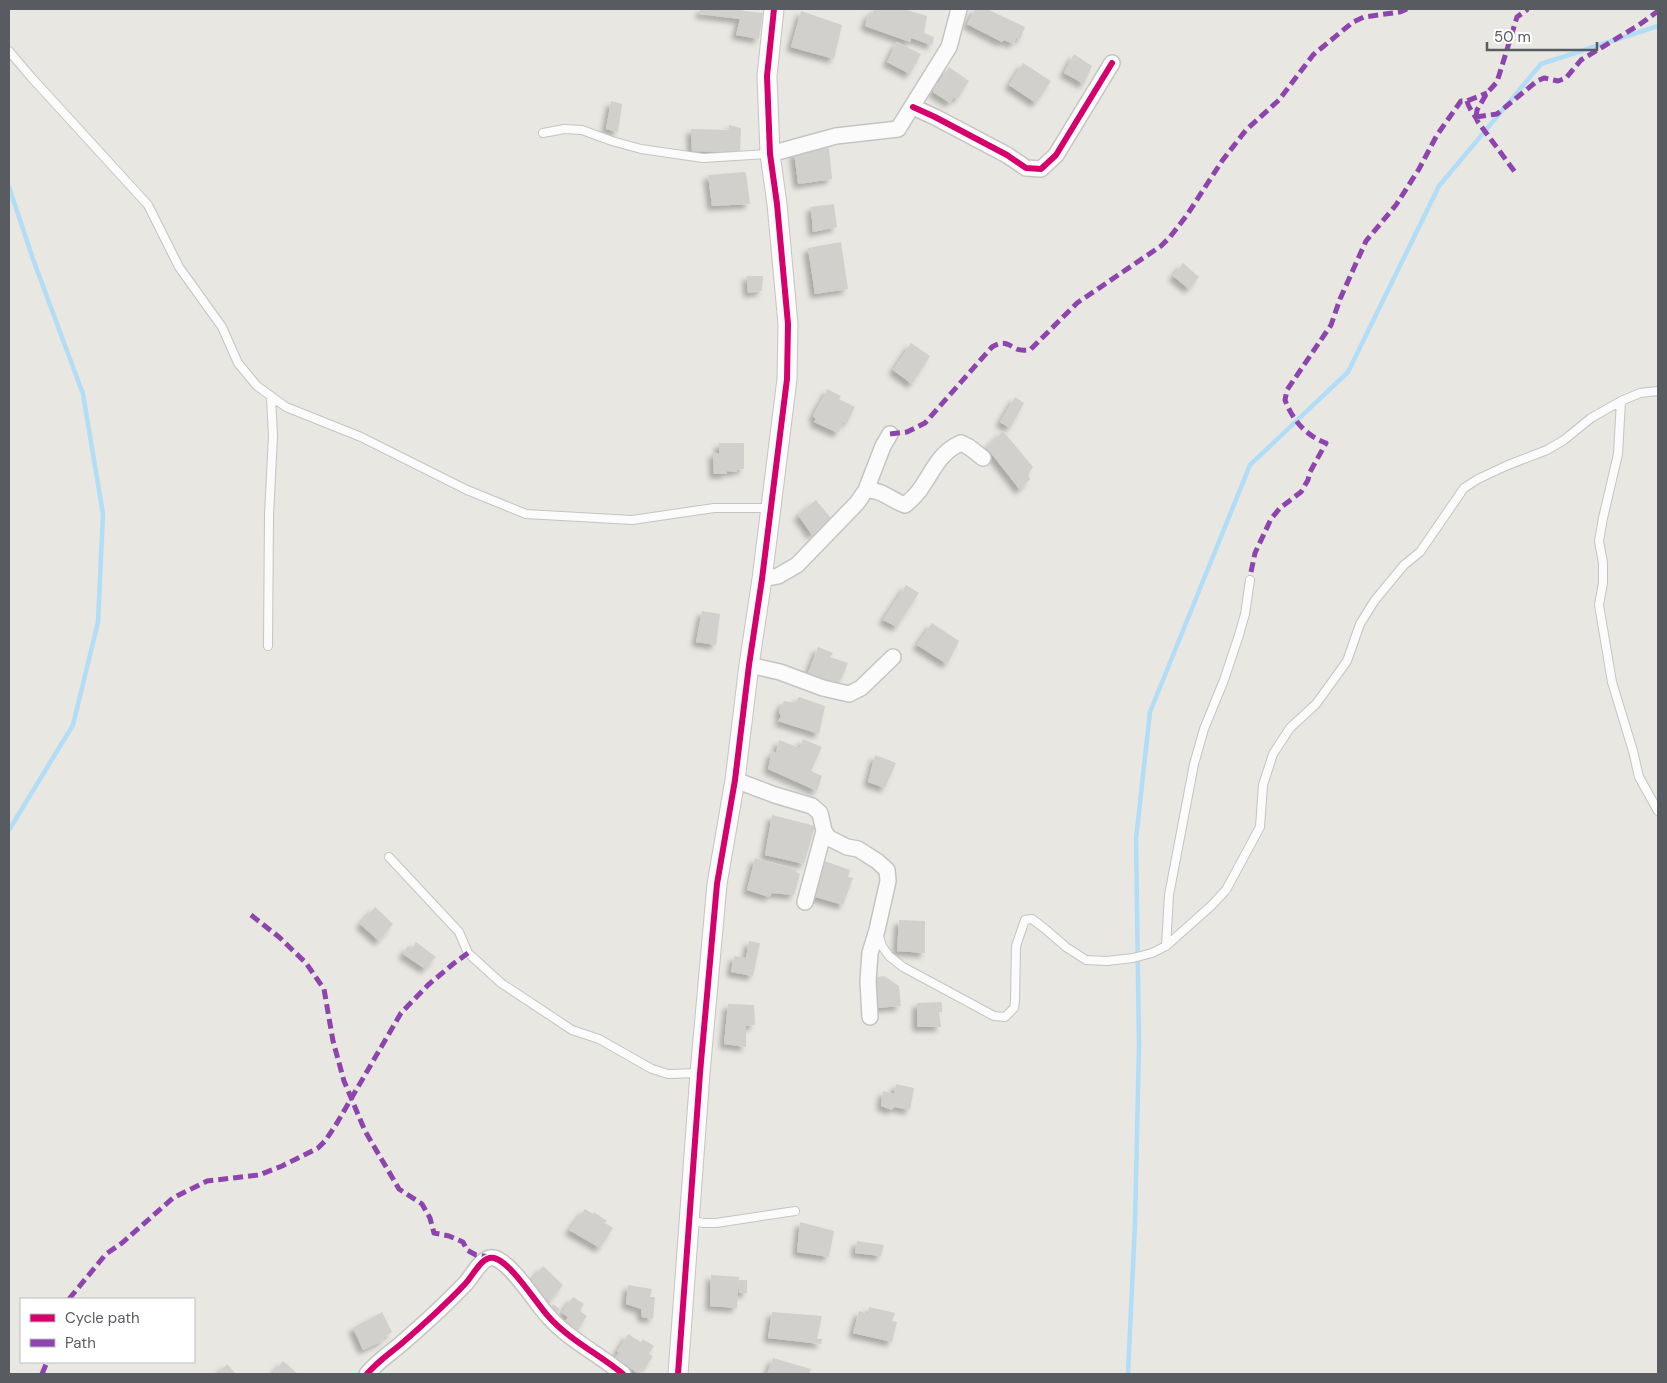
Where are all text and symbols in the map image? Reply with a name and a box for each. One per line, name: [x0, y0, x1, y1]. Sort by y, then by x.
scale bar: [1487, 20, 1597, 52]
text: 50 m: [1494, 27, 1531, 47]
legend: [20, 1298, 195, 1363]
text: Cycle path: [65, 1308, 140, 1328]
text: Path: [65, 1333, 96, 1353]

